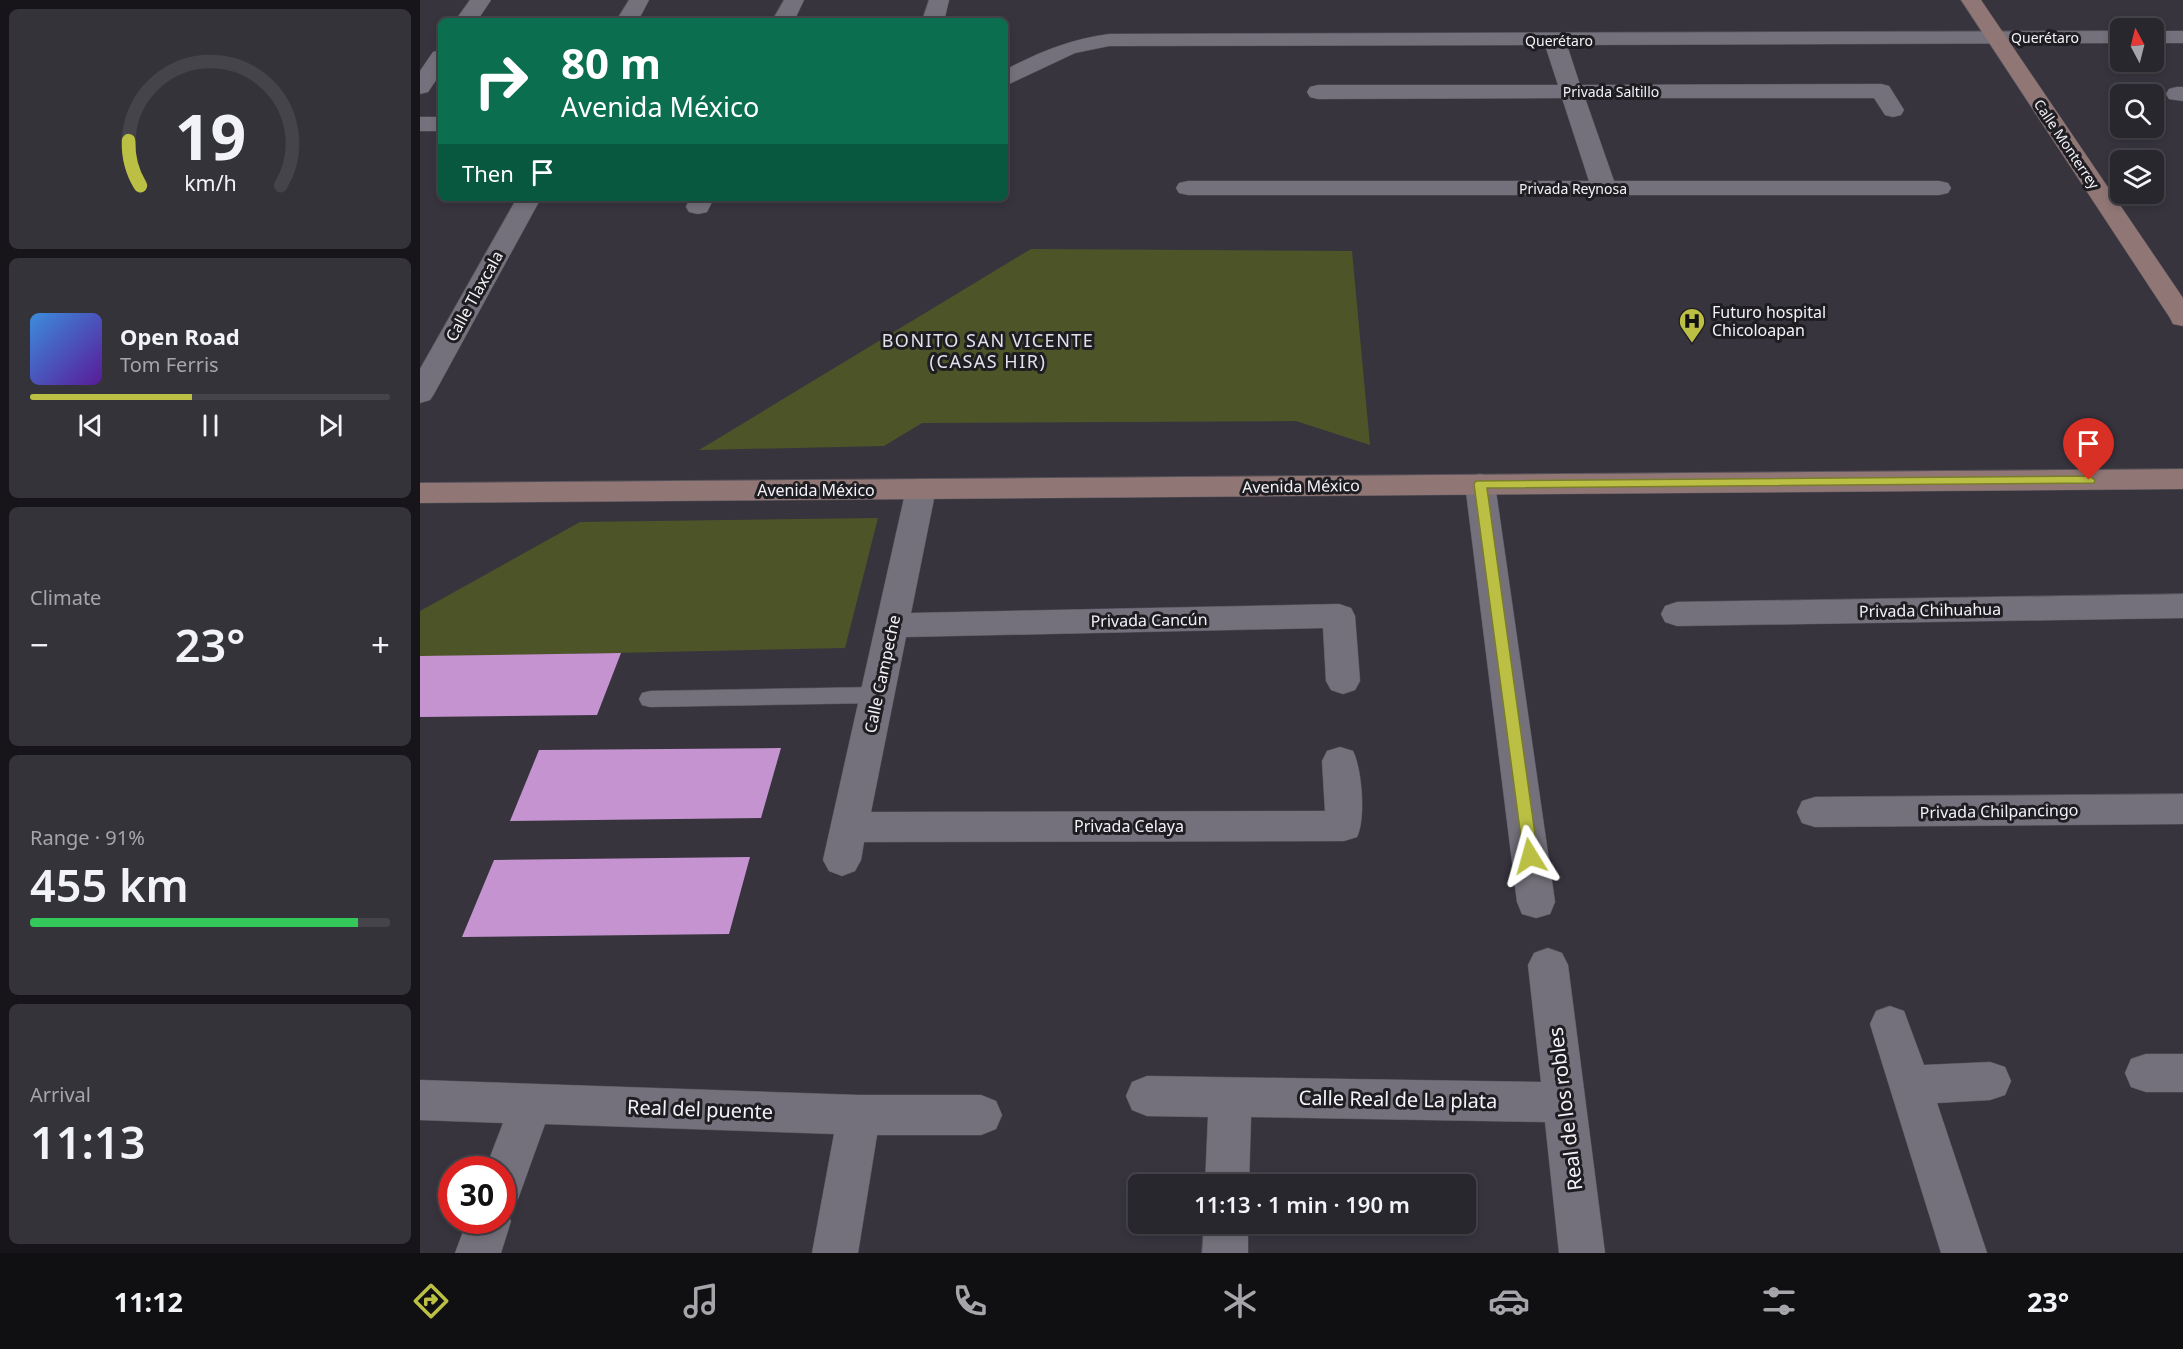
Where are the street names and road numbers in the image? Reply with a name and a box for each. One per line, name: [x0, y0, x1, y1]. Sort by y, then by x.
street label: Querétaro: [2011, 28, 2079, 47]
street label: Querétaro: [1525, 31, 1593, 50]
street label: Privada Saltillo: [1563, 82, 1659, 101]
street label: Calle Monterrey: [2030, 95, 2105, 193]
street label: Privada Reynosa: [1519, 179, 1627, 198]
street label: Calle Tlaxcala: [440, 247, 508, 345]
street label: Avenida México: [1242, 474, 1360, 498]
street label: Avenida México: [757, 479, 875, 501]
street label: Privada Chihuahua: [1859, 598, 2001, 622]
street label: Privada Cancún: [1090, 608, 1208, 632]
street label: Calle Campeche: [859, 613, 905, 735]
street label: Privada Chilpancingo: [1919, 799, 2079, 823]
street label: Privada Celaya: [1074, 815, 1184, 837]
street label: Real de los robles: [1542, 1026, 1588, 1192]
street label: Calle Real de La plata: [1298, 1084, 1498, 1114]
street label: Real del puente: [627, 1093, 773, 1125]

